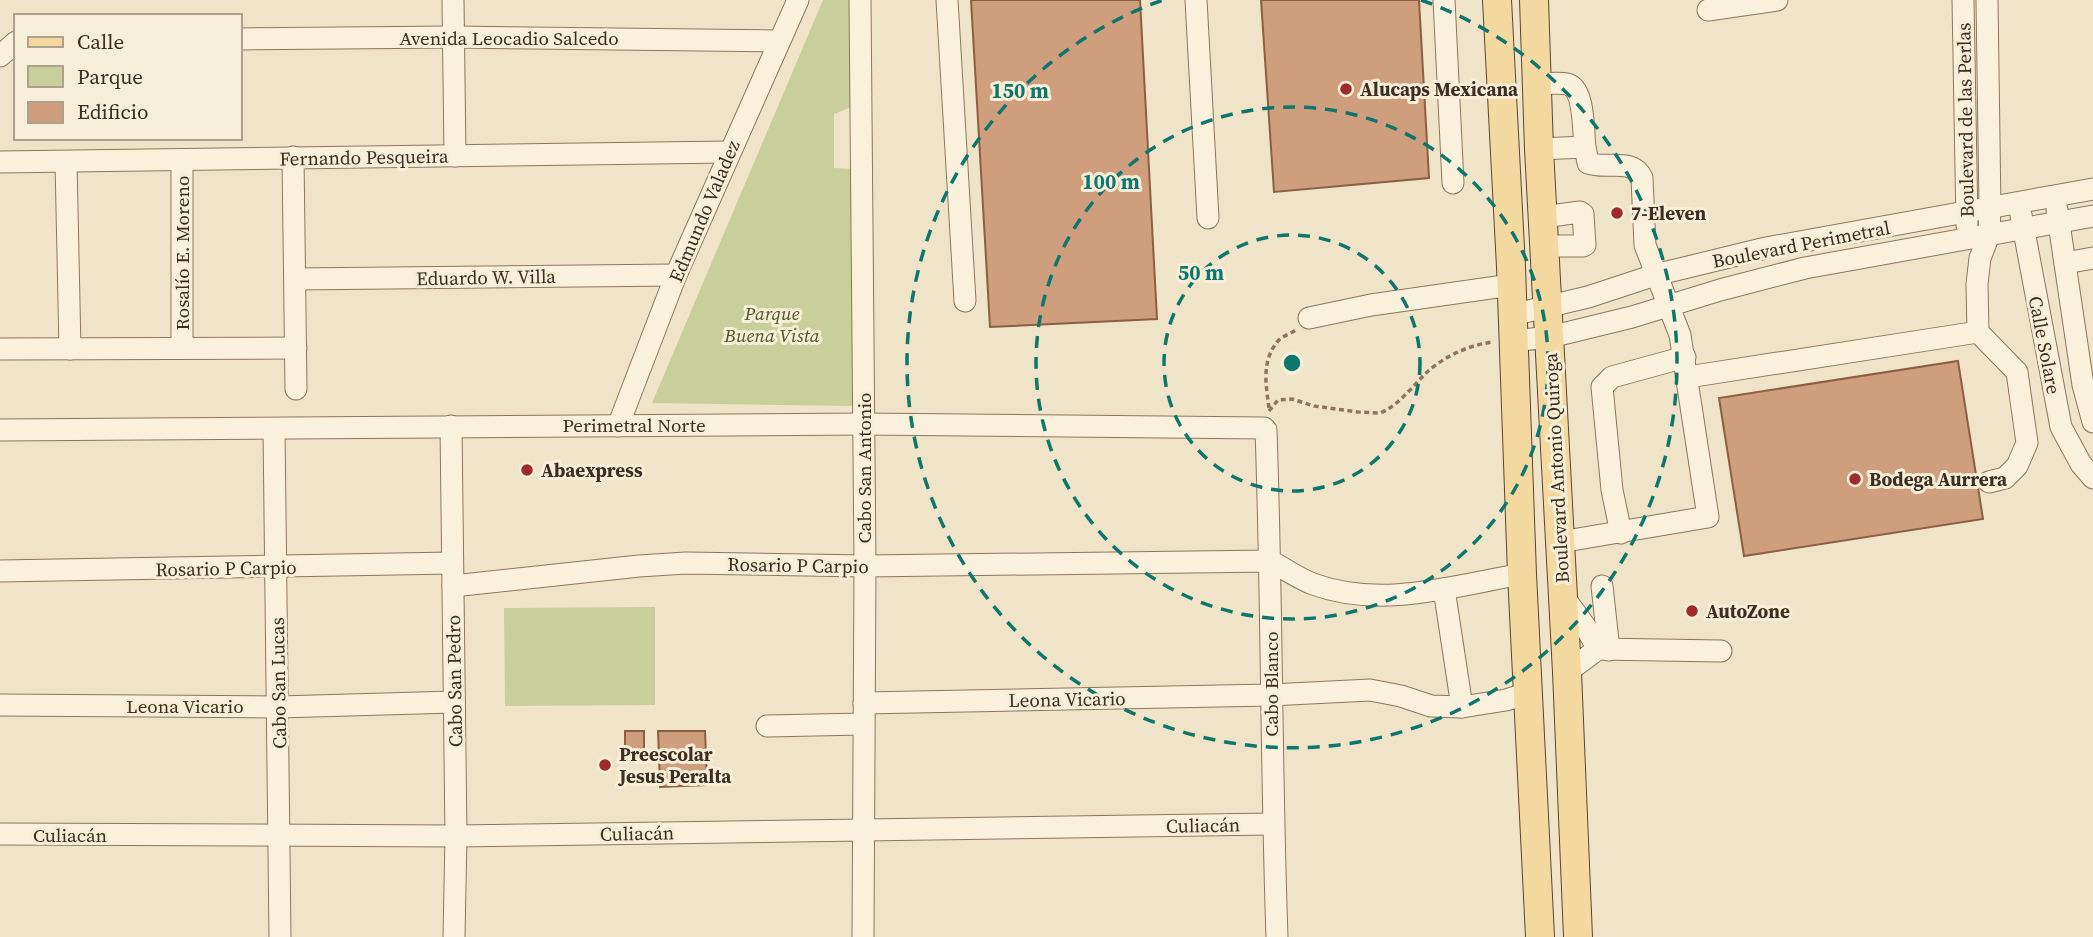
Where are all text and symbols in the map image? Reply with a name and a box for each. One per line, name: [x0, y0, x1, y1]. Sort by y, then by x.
legend: [14, 14, 242, 140]
street label: Boulevard de las Perlas: [1950, 22, 1980, 218]
street label: Avenida Leocadio Salcedo: [399, 25, 619, 51]
text: Calle: [77, 27, 124, 56]
text: Parque: [77, 62, 143, 91]
text: 150 m: [991, 76, 1049, 105]
place label: Alucaps Mexicana: [1360, 76, 1519, 102]
marker: Alucaps Mexicana: [1338, 81, 1354, 97]
text: Edificio: [77, 97, 149, 126]
street label: Edmundo Valadez: [662, 136, 746, 286]
street label: Fernando Pesqueira: [279, 143, 449, 171]
text: 100 m: [1082, 167, 1140, 196]
street label: Rosalío E. Moreno: [169, 176, 195, 330]
place label: 7-Eleven: [1631, 200, 1706, 226]
marker: 7-Eleven: [1609, 205, 1625, 221]
street label: Boulevard Perimetral: [1710, 214, 1892, 274]
text: 50 m: [1178, 258, 1224, 287]
street label: Eduardo W. Villa: [416, 263, 556, 291]
street label: Calle Solare: [2023, 294, 2067, 396]
park label: Parque Buena Vista: [723, 300, 820, 348]
centre of rings: [1280, 351, 1304, 375]
street label: Boulevard Antonio Quiroga: [1537, 352, 1575, 584]
street label: Cabo San Antonio: [851, 393, 877, 543]
street label: Perimetral Norte: [562, 412, 706, 438]
place label: Abaexpress: [541, 457, 643, 483]
marker: Abaexpress: [519, 462, 535, 478]
place label: Bodega Aurrera: [1869, 466, 2008, 492]
marker: Bodega Aurrera: [1847, 471, 1863, 487]
street label: Rosario P Carpio: [727, 551, 869, 579]
street label: Rosario P Carpio: [155, 554, 297, 582]
place label: AutoZone: [1706, 598, 1790, 624]
marker: AutoZone: [1684, 603, 1700, 619]
street label: Cabo San Pedro: [440, 615, 468, 747]
street label: Cabo San Lucas: [264, 617, 292, 749]
street label: Cabo Blanco: [1258, 631, 1284, 737]
street label: Leona Vicario: [1008, 685, 1126, 713]
street label: Leona Vicario: [126, 693, 244, 719]
place label: Preescolar Jesus Peralta: [618, 741, 732, 789]
marker: Preescolar Jesus Peralta: [597, 757, 613, 773]
street label: Culiacán: [1166, 811, 1240, 839]
street label: Culiacán: [600, 819, 674, 847]
street label: Culiacán: [33, 822, 107, 848]

